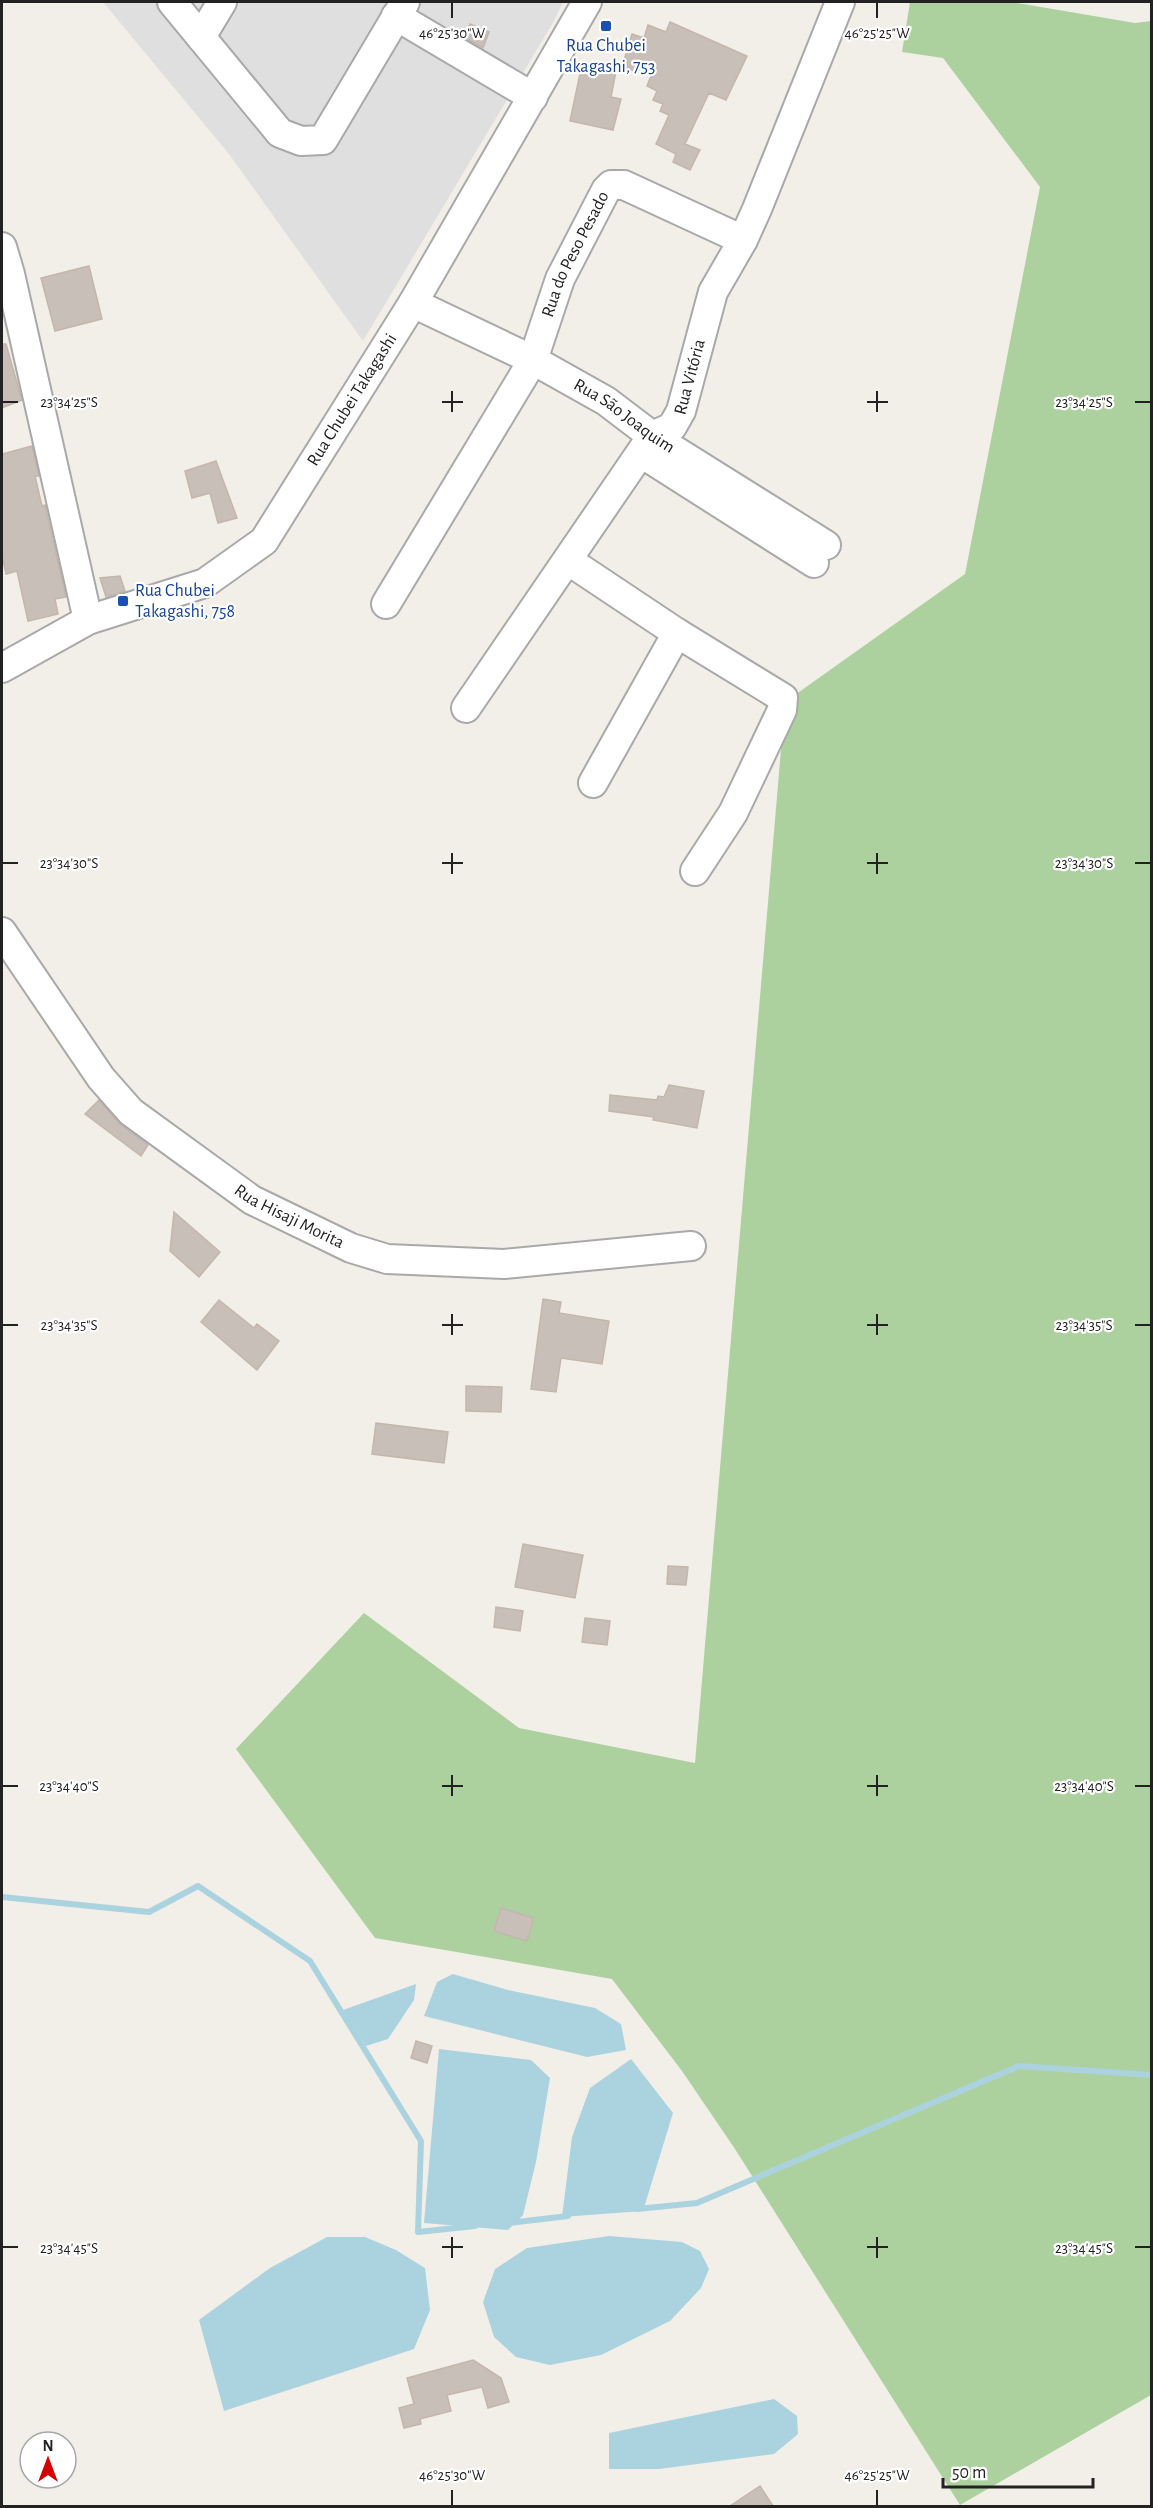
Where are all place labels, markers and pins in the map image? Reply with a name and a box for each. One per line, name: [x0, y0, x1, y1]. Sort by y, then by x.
marker: Rua Chubei Takagashi, 753: [599, 19, 613, 33]
place label: Rua Chubei Takagashi, 753: [557, 37, 655, 76]
place label: Rua Chubei Takagashi, 758: [135, 582, 235, 621]
marker: Rua Chubei Takagashi, 758: [116, 594, 130, 608]

